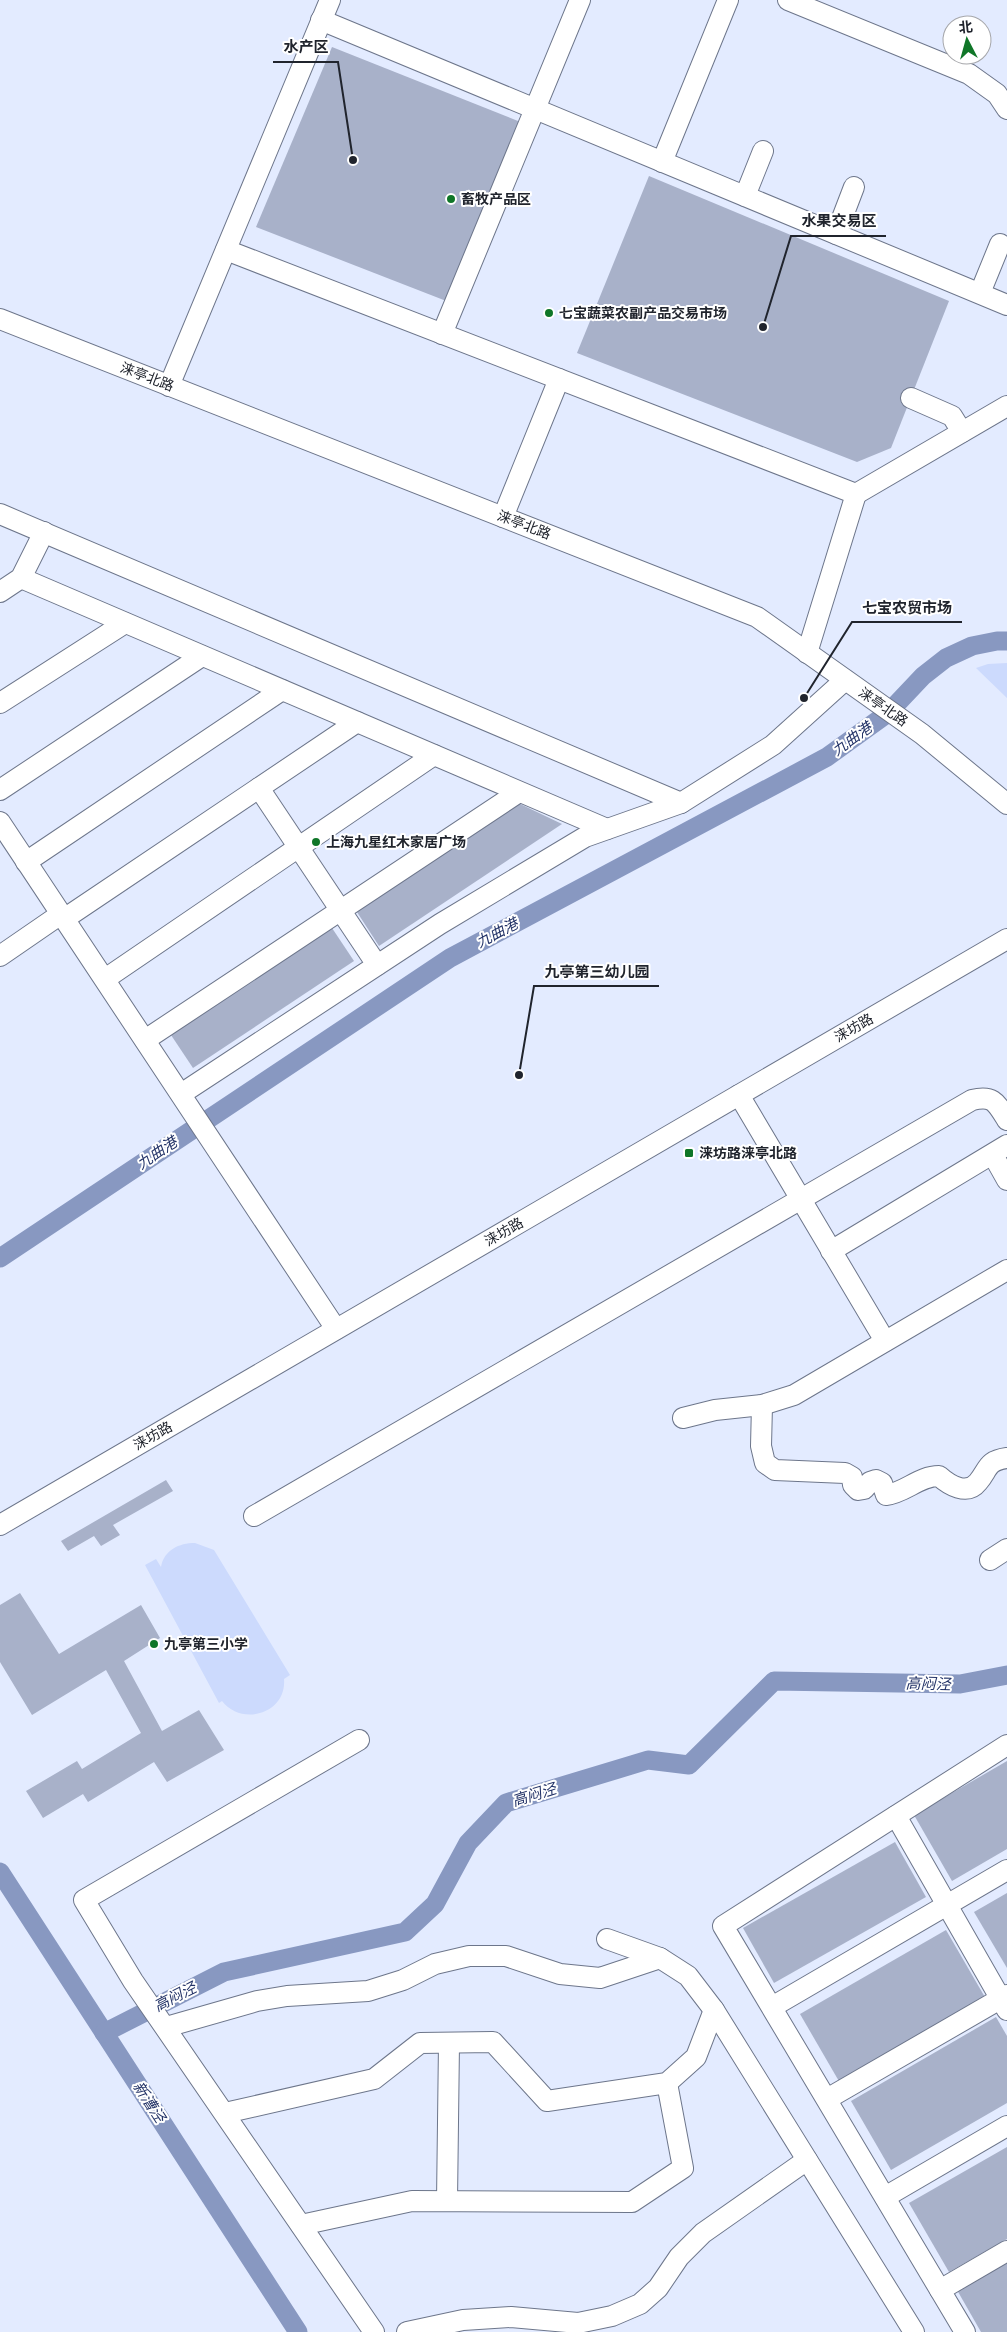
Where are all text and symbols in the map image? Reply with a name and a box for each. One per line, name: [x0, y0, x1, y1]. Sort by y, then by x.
north arrow: [942, 15, 992, 65]
text: 北: [958, 18, 974, 37]
callout: 水产区: [273, 32, 338, 62]
text: 水产区: [283, 38, 329, 56]
place label: 畜牧产品区: [461, 191, 531, 208]
marker: 畜牧产品区: [445, 193, 457, 205]
callout: 水果交易区: [791, 206, 886, 236]
text: 水果交易区: [801, 212, 877, 230]
place label: 七宝蔬菜农副产品交易市场: [559, 305, 727, 322]
marker: 七宝蔬菜农副产品交易市场: [543, 307, 555, 319]
street label: 涞亭北路: [118, 359, 176, 395]
street label: 涞亭北路: [495, 507, 553, 543]
callout: 七宝农贸市场: [852, 592, 962, 622]
text: 七宝农贸市场: [862, 599, 952, 617]
street label: 涞亭北路: [855, 684, 911, 730]
water label: 九曲港: [829, 717, 877, 760]
place label: 上海九星红木家居广场: [326, 834, 466, 851]
marker: 上海九星红木家居广场: [310, 836, 322, 848]
water label: 九曲港: [473, 914, 523, 952]
callout: 九亭第三幼儿园: [534, 956, 659, 986]
text: 九亭第三幼儿园: [544, 963, 650, 981]
street label: 涞坊路: [832, 1010, 876, 1046]
water label: 九曲港: [133, 1132, 182, 1173]
place label: 涞坊路涞亭北路: [699, 1145, 797, 1162]
marker: 涞坊路涞亭北路: [683, 1147, 695, 1159]
street label: 涞坊路: [482, 1214, 526, 1250]
street label: 涞坊路: [131, 1418, 175, 1454]
place label: 九亭第三小学: [164, 1636, 248, 1653]
marker: 九亭第三小学: [148, 1638, 160, 1650]
water label: 高闷泾: [905, 1675, 953, 1693]
water label: 高闷泾: [510, 1779, 560, 1810]
water label: 高闷泾: [151, 1978, 201, 2015]
water label: 新漕泾: [129, 2078, 170, 2127]

